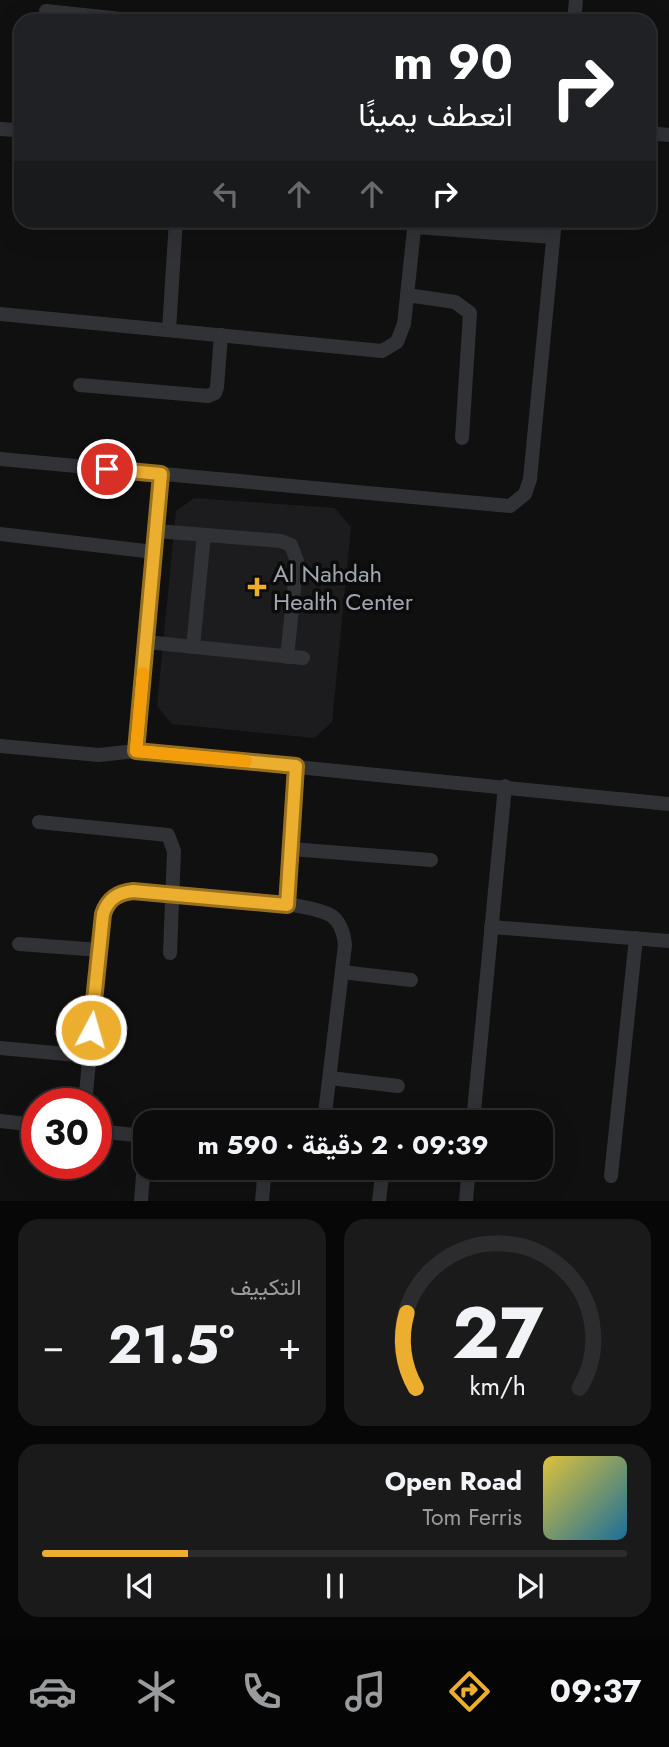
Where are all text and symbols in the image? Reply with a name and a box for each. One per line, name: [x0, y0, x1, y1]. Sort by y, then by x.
text: 90 m: [393, 27, 513, 97]
icon: right: [537, 42, 628, 133]
text: انعطف يمينًا: [358, 92, 513, 138]
icon: left: [207, 175, 245, 213]
icon: ahead: [280, 175, 318, 213]
icon: ahead: [353, 175, 391, 213]
icon: right: [426, 175, 464, 213]
pin: [77, 439, 137, 499]
icon: arrive: [88, 450, 126, 488]
place label: Al Nahdah Health Center: [273, 556, 414, 619]
marker: Al Nahdah Health Center: [247, 577, 267, 597]
position arrow: [54, 993, 128, 1067]
speed limit sign: 30: [21, 1088, 112, 1179]
text: 09:39 · 2 دقيقة · 590 m: [197, 1126, 489, 1164]
text: التكييف: [230, 1270, 302, 1304]
text: 27: [451, 1281, 543, 1386]
text: 21.5°: [108, 1307, 234, 1383]
text: −: [42, 1318, 64, 1373]
text: +: [278, 1318, 301, 1373]
text: km/h: [469, 1368, 526, 1404]
text: Open Road: [385, 1462, 522, 1500]
text: Tom Ferris: [423, 1500, 522, 1534]
icon: previous: [121, 1567, 159, 1605]
icon: pause: [316, 1567, 354, 1605]
icon: next: [511, 1567, 549, 1605]
icon: car: [28, 1667, 77, 1716]
icon: climate: [132, 1667, 181, 1716]
icon: phone: [237, 1667, 286, 1716]
icon: music: [341, 1667, 390, 1716]
icon: directions: [445, 1667, 494, 1716]
text: 09:37: [550, 1668, 641, 1714]

